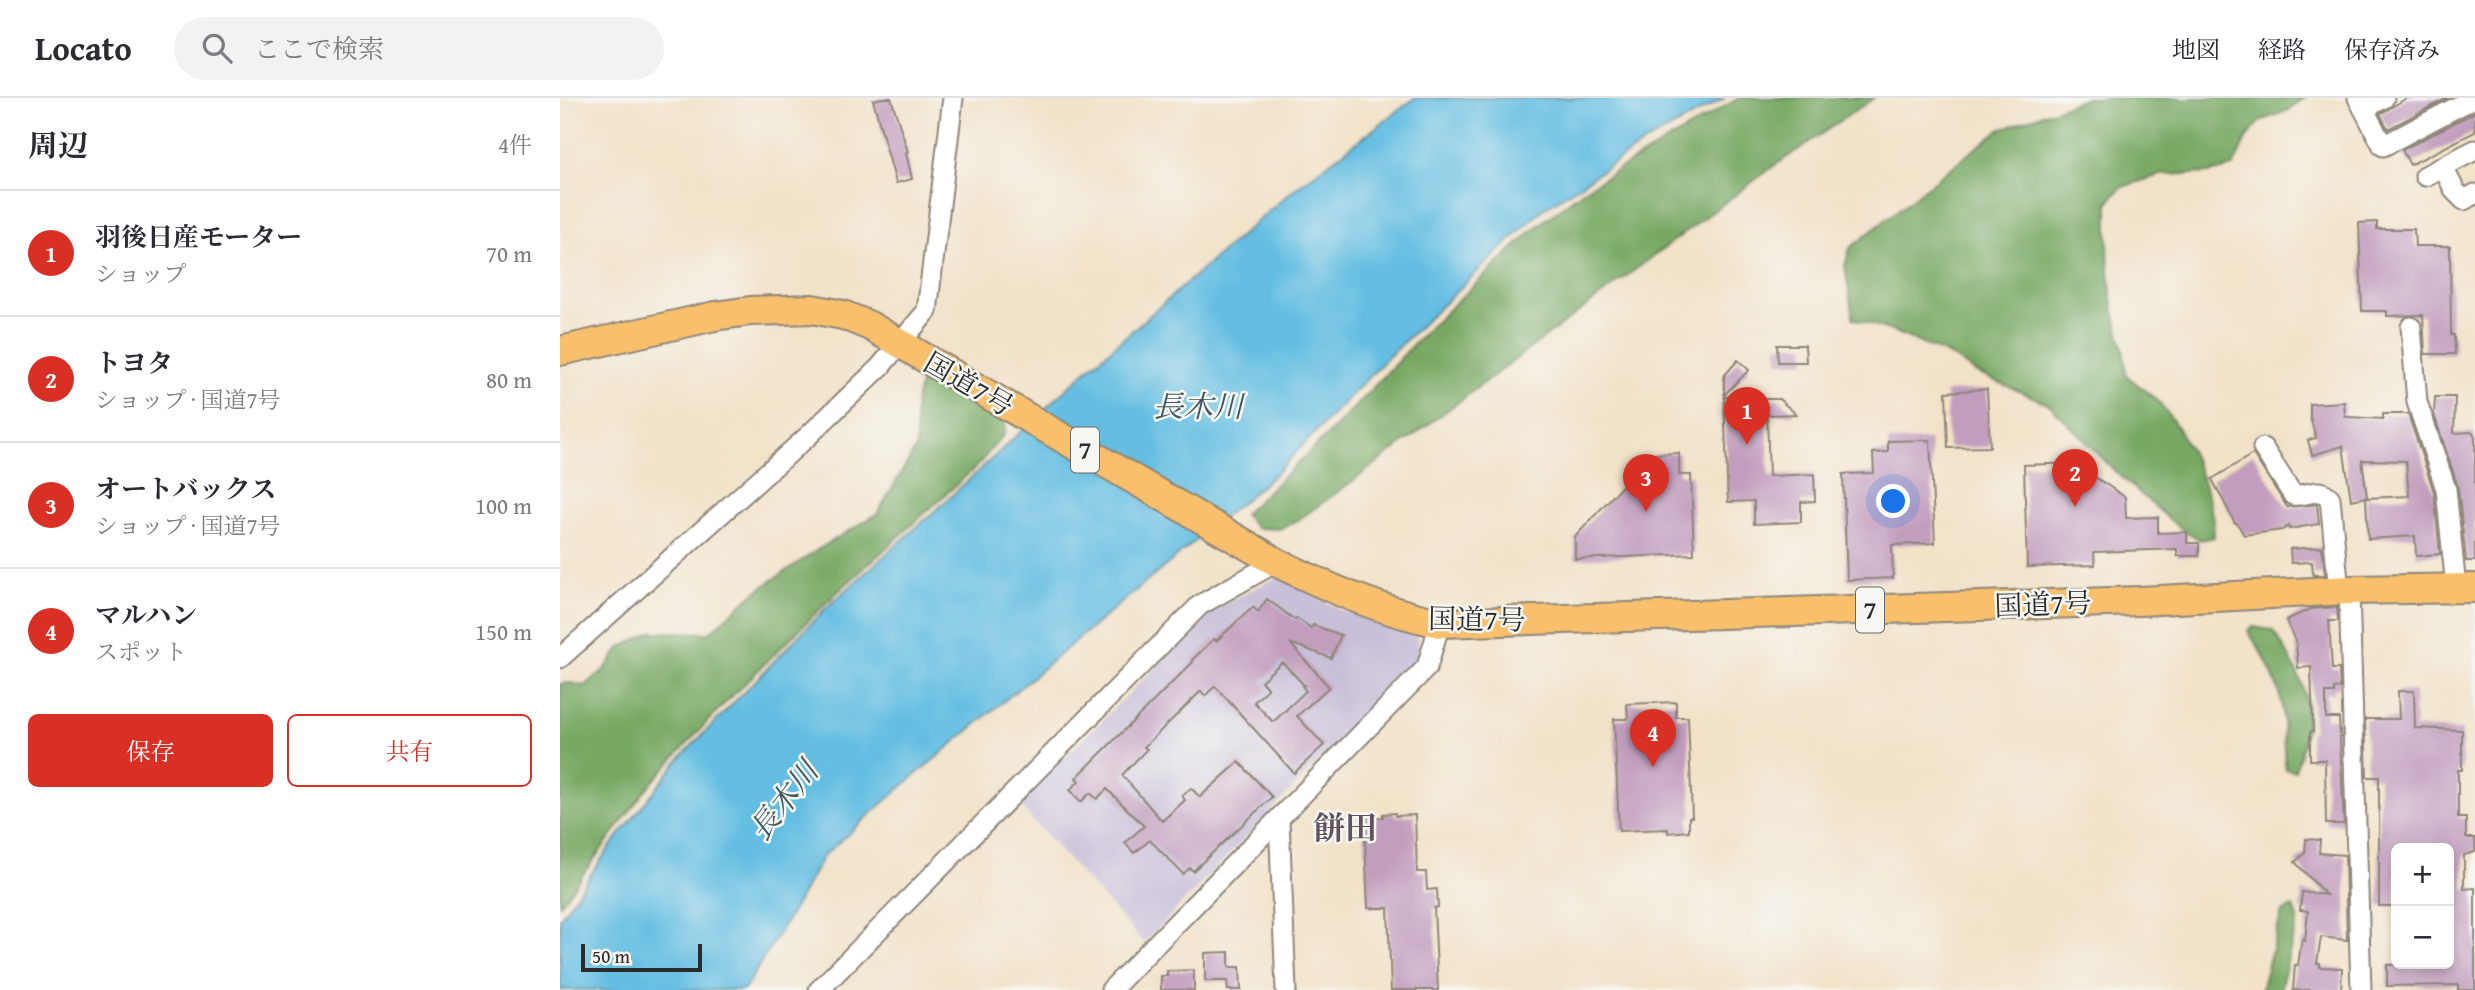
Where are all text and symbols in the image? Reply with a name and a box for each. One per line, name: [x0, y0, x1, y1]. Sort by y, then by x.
search box: [174, 17, 664, 80]
text: Locato: [35, 24, 132, 72]
icon: search: [198, 29, 236, 67]
text: ここで検索: [254, 29, 384, 68]
text: 地図: [2172, 32, 2220, 67]
text: 経路: [2258, 32, 2306, 67]
text: 保存済み: [2344, 32, 2440, 67]
text: 周辺: [28, 123, 88, 167]
text: 4件: [498, 128, 532, 161]
text: 羽後日産モーター: [95, 217, 302, 256]
text: 1: [45, 237, 57, 270]
text: 70 m: [486, 237, 532, 270]
text: ショップ: [95, 257, 187, 290]
street label: 国道7号: [917, 341, 1022, 426]
text: トヨタ: [95, 343, 173, 382]
text: 2: [45, 363, 57, 396]
text: 80 m: [486, 363, 532, 396]
text: ショップ · 国道7号: [95, 383, 281, 416]
water label: 長木川: [1153, 384, 1246, 428]
pin: 1: [1724, 387, 1770, 445]
road number: 7: [1071, 428, 1099, 472]
pin: 2: [2052, 449, 2098, 507]
pin: 3: [1623, 454, 1669, 512]
text: オートバックス: [95, 469, 276, 508]
your location: [1876, 484, 1910, 518]
text: 3: [45, 489, 57, 522]
text: 100 m: [475, 489, 532, 522]
text: ショップ · 国道7号: [95, 509, 281, 542]
street label: 国道7号: [1994, 581, 2092, 626]
road number: 7: [1856, 588, 1884, 632]
text: マルハン: [95, 595, 197, 634]
street label: 国道7号: [1428, 597, 1526, 640]
text: 4: [45, 615, 57, 648]
text: 150 m: [475, 615, 532, 648]
text: スポット: [95, 635, 187, 668]
pin: 4: [1630, 709, 1676, 767]
button: 保存: [28, 714, 273, 787]
button: 共有: [287, 714, 532, 787]
water label: 長木川: [738, 749, 830, 849]
district label: 餅田: [1313, 804, 1377, 851]
map controls: [2391, 843, 2454, 969]
button: +: [2391, 843, 2454, 906]
button: −: [2391, 906, 2454, 969]
scale bar: [581, 941, 702, 973]
text: 50 m: [592, 942, 630, 970]

